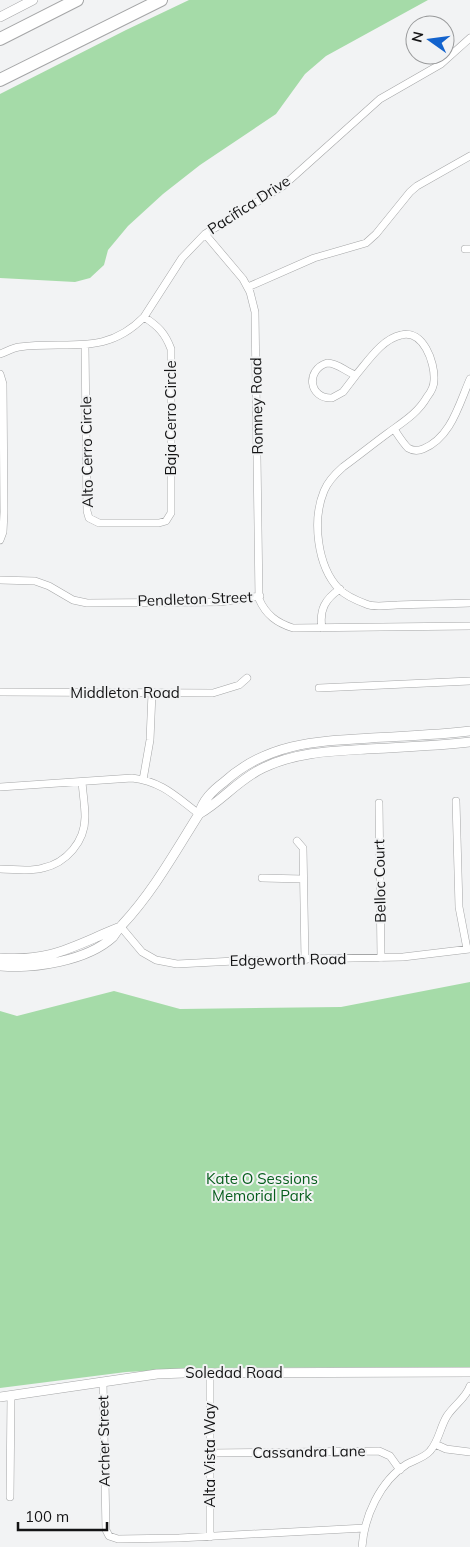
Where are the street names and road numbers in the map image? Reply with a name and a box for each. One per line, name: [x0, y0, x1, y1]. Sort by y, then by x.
street label: Pacifica Drive: [204, 171, 294, 238]
street label: Romney Road: [246, 357, 267, 455]
street label: Baja Cerro Circle: [161, 360, 180, 476]
street label: Alto Cerro Circle: [76, 396, 97, 508]
street label: Pendleton Street: [137, 587, 253, 610]
street label: Middleton Road: [70, 683, 180, 702]
street label: Belloc Court: [369, 839, 390, 923]
street label: Edgeworth Road: [229, 949, 347, 970]
street label: Soledad Road: [185, 1363, 283, 1382]
street label: Archer Street: [93, 1395, 114, 1487]
street label: Alta Vista Way: [200, 1402, 219, 1508]
street label: Cassandra Lane: [252, 1441, 366, 1462]

